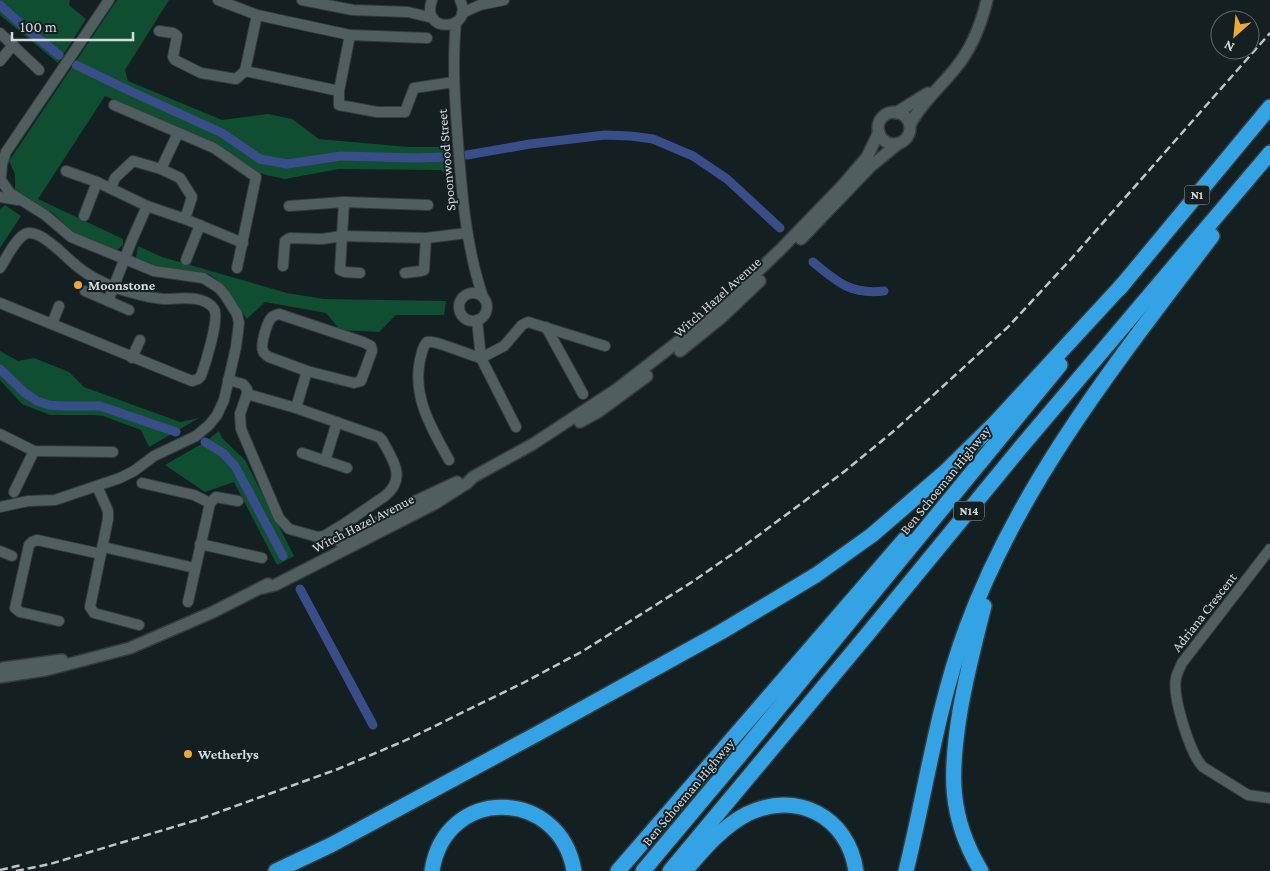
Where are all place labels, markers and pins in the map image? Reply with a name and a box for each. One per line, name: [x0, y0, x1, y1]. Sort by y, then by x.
place label: Moonstone: [88, 277, 156, 293]
marker: Moonstone: [72, 279, 84, 291]
place label: Wetherlys: [197, 746, 259, 762]
marker: Wetherlys: [182, 748, 194, 760]

